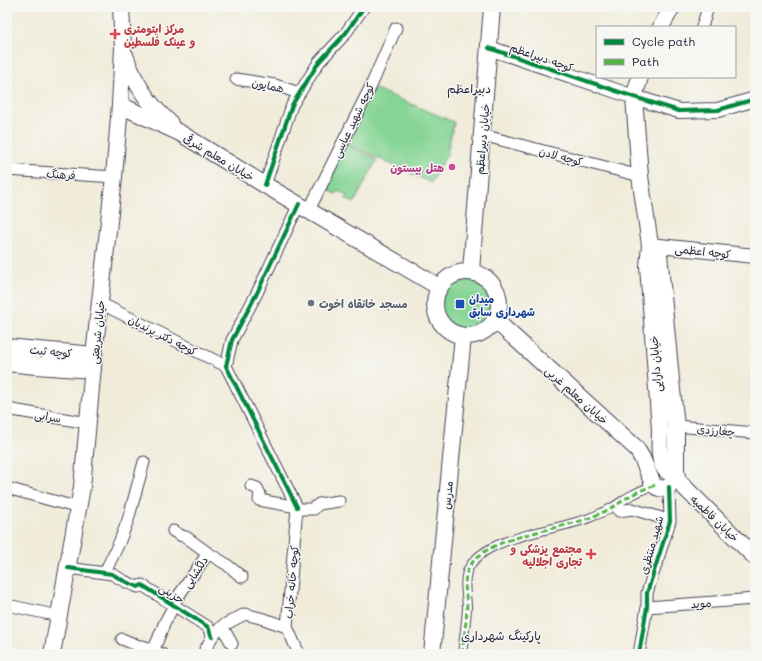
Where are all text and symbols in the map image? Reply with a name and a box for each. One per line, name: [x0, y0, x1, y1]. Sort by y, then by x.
place label: مرکز اپتومتری و عینک فلسطین: [124, 21, 196, 49]
legend: [596, 26, 736, 78]
marker: مرکز اپتومتری و عینک فلسطین: [109, 28, 121, 40]
text: Cycle path: [632, 33, 695, 49]
street label: کوچه دبیراعظم: [508, 39, 576, 77]
text: Path: [632, 53, 659, 69]
street label: همایون: [250, 74, 285, 97]
street label: کوچه شهید عباسی: [328, 80, 379, 160]
district label: دبیراعظم: [447, 80, 491, 98]
street label: خیابان دبیراعظم: [471, 103, 495, 175]
street label: خیابان معلم شرقی: [180, 130, 257, 186]
street label: کوچه لادن: [537, 143, 585, 170]
place label: هتل بیستون: [390, 160, 444, 176]
marker: هتل بیستون: [447, 162, 457, 172]
street label: فرهنگ: [46, 165, 76, 183]
street label: کوچه اعظمی: [674, 241, 732, 262]
place label: میدان شهرداری سابق: [469, 291, 535, 319]
place label: مسجد خانقاه اخوت: [319, 296, 408, 312]
marker: مسجد خانقاه اخوت: [306, 298, 316, 308]
marker: میدان شهرداری سابق: [454, 298, 466, 310]
street label: خیابان شریعتی: [86, 299, 109, 365]
street label: کوچه دکتر پرندیان: [126, 311, 200, 360]
street label: خیابان دارایی: [646, 335, 665, 393]
street label: کوچه ثبت: [29, 342, 73, 361]
street label: خیابان معلم غربی: [541, 363, 612, 429]
street label: سرابی: [33, 406, 62, 427]
street label: چغارزدی: [696, 421, 736, 439]
street label: مدرس: [438, 480, 456, 510]
street label: خیابان فاطمیه: [687, 491, 742, 545]
street label: شهید منتظری: [636, 514, 666, 576]
place label: مجتمع پزشکی و تجاری اجلالیه: [510, 541, 583, 569]
street label: کوچه خانه خراب: [280, 544, 303, 619]
marker: مجتمع پزشکی و تجاری اجلالیه: [585, 548, 597, 560]
street label: دلگشایی: [179, 553, 212, 591]
street label: حزینی: [156, 579, 187, 607]
street label: موید: [690, 595, 712, 612]
district label: پارکینگ شهرداری: [461, 627, 541, 644]

